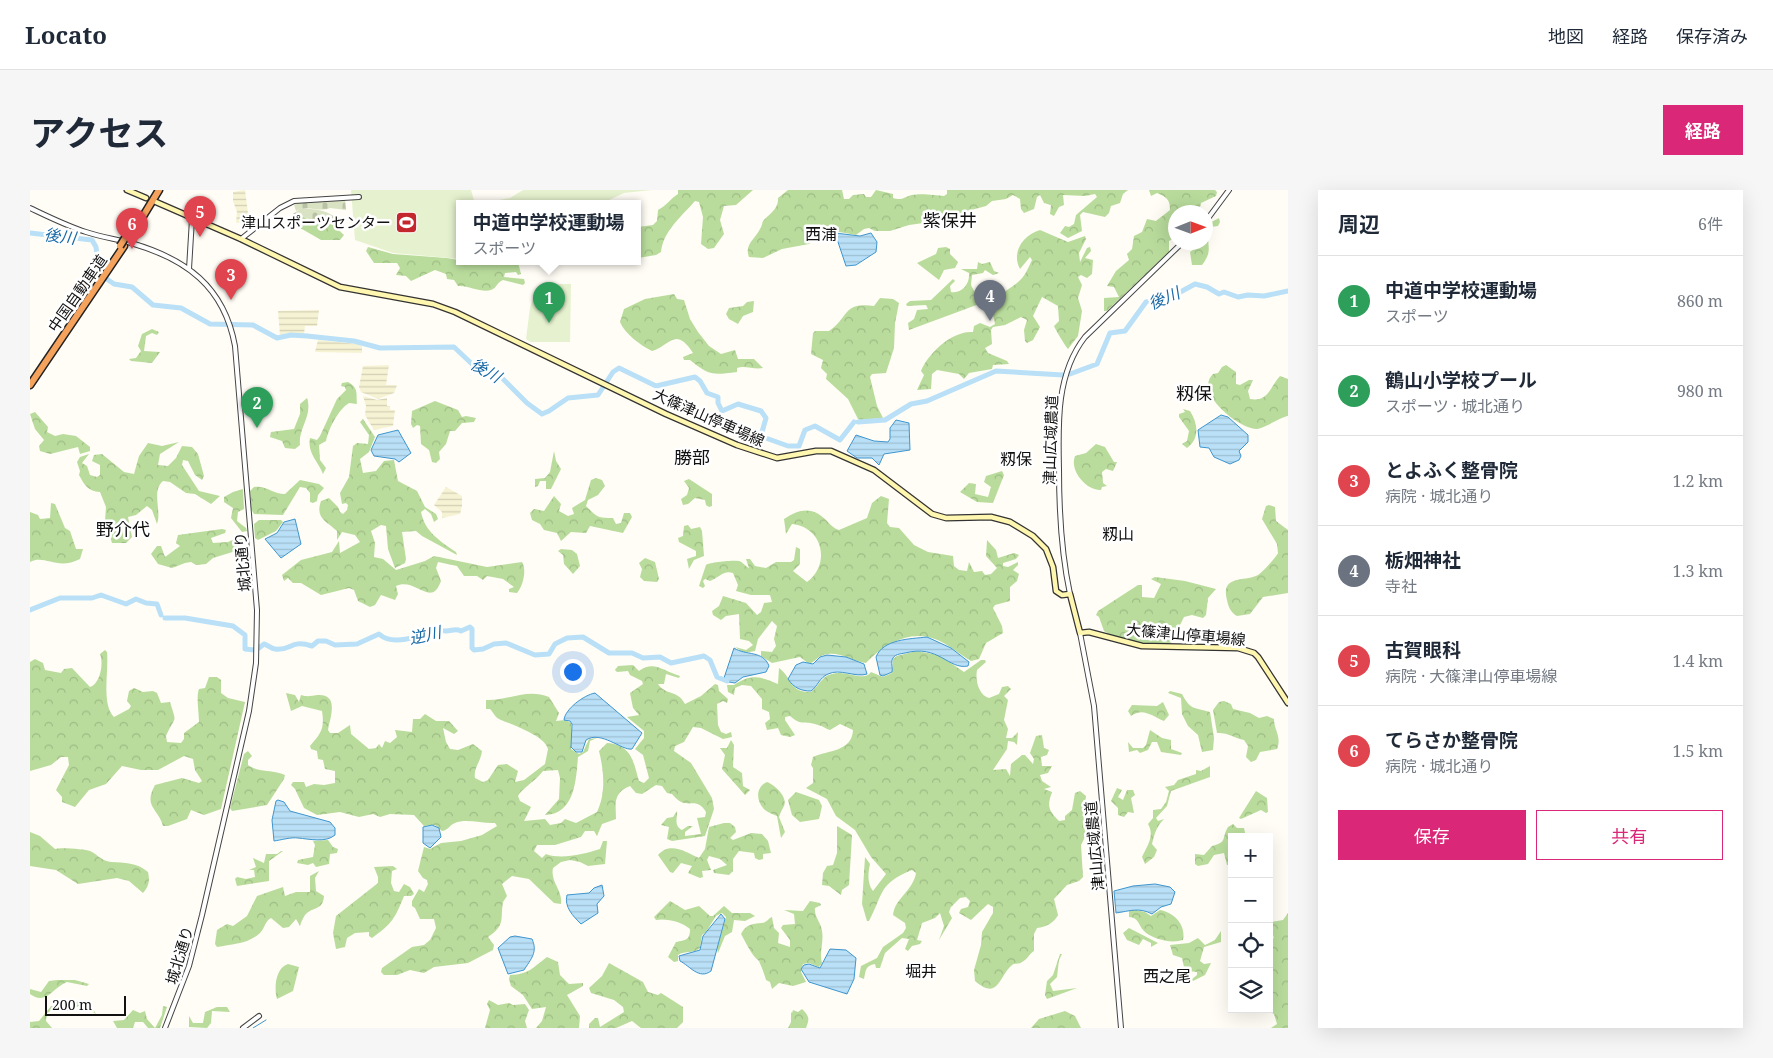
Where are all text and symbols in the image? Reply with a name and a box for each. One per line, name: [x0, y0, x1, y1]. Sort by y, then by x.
text: Locato: [25, 18, 107, 51]
text: 地図: [1548, 24, 1584, 48]
text: 経路: [1612, 24, 1648, 48]
text: 保存済み: [1676, 24, 1748, 48]
button: 経路: [1663, 105, 1743, 155]
text: アクセス: [30, 109, 168, 156]
pin: 5: [184, 196, 216, 237]
popup: [456, 200, 641, 265]
north arrow: [1168, 205, 1213, 250]
pin: 6: [116, 208, 148, 249]
district label: 紫保井: [923, 208, 977, 232]
text: 中道中学校運動場: [472, 209, 625, 235]
sports icon: 津山スポーツセンター: [395, 210, 419, 234]
text: 周辺: [1338, 210, 1380, 238]
place label: 津山スポーツセンター: [241, 212, 391, 232]
text: 6件: [1698, 213, 1723, 235]
water label: 後川: [43, 223, 79, 249]
district label: 西浦: [805, 223, 837, 245]
text: スポーツ: [472, 237, 536, 259]
street label: 中国自動車道: [43, 250, 111, 336]
pin: 3: [215, 259, 247, 300]
text: 中道中学校運動場: [1385, 277, 1537, 303]
pin: 4: [974, 280, 1006, 321]
water label: 後川: [1145, 281, 1185, 314]
pin: 1: [533, 282, 565, 323]
text: 1: [1349, 290, 1359, 312]
text: 860 m: [1677, 290, 1723, 312]
text: スポーツ: [1385, 305, 1449, 327]
water label: 後川: [467, 352, 507, 389]
text: 鶴山小学校プール: [1385, 367, 1537, 393]
text: 2: [1349, 380, 1359, 402]
text: 980 m: [1677, 380, 1723, 402]
district label: 籾保: [1176, 381, 1212, 405]
street label: 大篠津山停車場線: [650, 383, 768, 451]
pin: 2: [241, 387, 273, 428]
street label: 津山広域農道: [1038, 395, 1062, 485]
text: スポーツ · 城北通り: [1385, 395, 1525, 417]
district label: 勝部: [674, 445, 710, 469]
district label: 籾保: [1000, 448, 1032, 470]
text: とよふく整骨院: [1385, 457, 1518, 483]
text: 3: [1349, 470, 1359, 492]
text: 1.2 km: [1672, 470, 1723, 492]
text: 病院 · 城北通り: [1385, 485, 1493, 507]
district label: 野介代: [96, 517, 150, 541]
district label: 籾山: [1102, 523, 1134, 545]
street label: 城北通り: [229, 531, 255, 593]
text: 栃畑神社: [1385, 547, 1461, 573]
text: 4: [1349, 560, 1359, 582]
text: 1.3 km: [1672, 560, 1723, 582]
text: 寺社: [1385, 575, 1417, 597]
street label: 大篠津山停車場線: [1125, 619, 1247, 649]
water label: 逆川: [407, 620, 445, 649]
text: 古賀眼科: [1385, 637, 1461, 663]
text: 5: [1349, 650, 1359, 672]
text: 1.4 km: [1672, 650, 1723, 672]
your location: [560, 659, 586, 685]
text: 病院 · 大篠津山停車場線: [1385, 665, 1557, 687]
text: てらさか整骨院: [1385, 727, 1518, 753]
text: 6: [1349, 740, 1359, 762]
text: 1.5 km: [1672, 740, 1723, 762]
text: 病院 · 城北通り: [1385, 755, 1493, 777]
street label: 津山広域農道: [1080, 800, 1108, 892]
button: 保存: [1338, 810, 1526, 860]
button: 共有: [1536, 810, 1723, 860]
map controls: [1228, 833, 1273, 1013]
button: +: [1228, 833, 1273, 878]
button: −: [1228, 878, 1273, 923]
street label: 城北通り: [161, 923, 197, 987]
button: locate: [1228, 923, 1273, 968]
district label: 堀井: [905, 960, 937, 982]
district label: 西之尾: [1143, 965, 1191, 987]
button: layers: [1228, 968, 1273, 1013]
scale bar: [45, 993, 126, 1016]
text: 200 m: [52, 995, 92, 1014]

